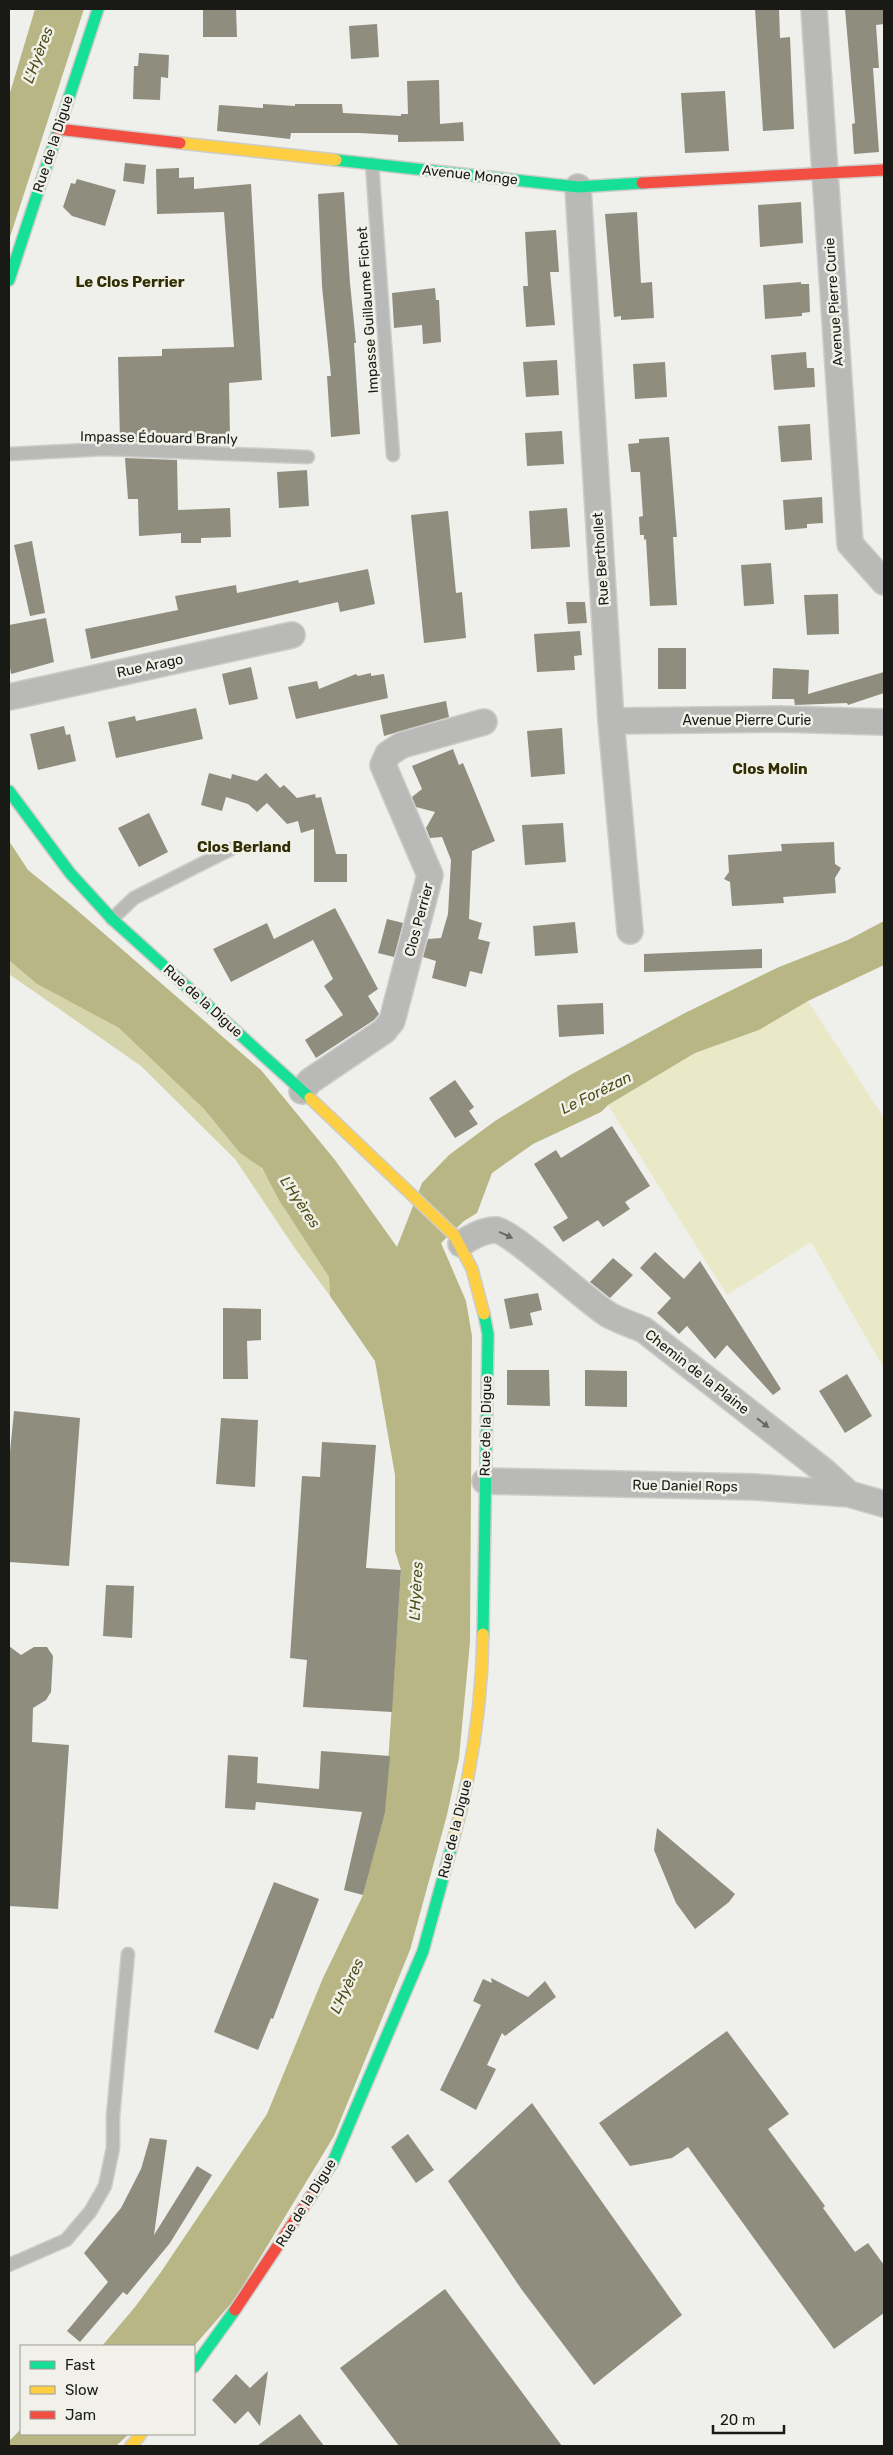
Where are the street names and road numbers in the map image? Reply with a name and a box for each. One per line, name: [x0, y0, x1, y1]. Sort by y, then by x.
street label: Rue de la Digue: [29, 93, 77, 195]
street label: Avenue Monge: [421, 162, 519, 189]
street label: Impasse Guillaume Fichet: [354, 226, 382, 394]
street label: Avenue Pierre Curie: [821, 237, 847, 367]
street label: Impasse Édouard Branly: [80, 427, 238, 448]
street label: Rue Berthollet: [589, 511, 613, 606]
street label: Rue Arago: [115, 651, 185, 681]
street label: Avenue Pierre Curie: [683, 712, 812, 729]
street label: Clos Perrier: [401, 881, 437, 959]
street label: Rue de la Digue: [160, 961, 246, 1041]
street label: Chemin de la Plaine: [642, 1326, 753, 1418]
street label: Rue de la Digue: [477, 1375, 495, 1476]
street label: Rue Daniel Rops: [632, 1477, 738, 1495]
street label: Rue de la Digue: [435, 1778, 475, 1880]
street label: Rue de la Digue: [272, 2156, 340, 2250]

